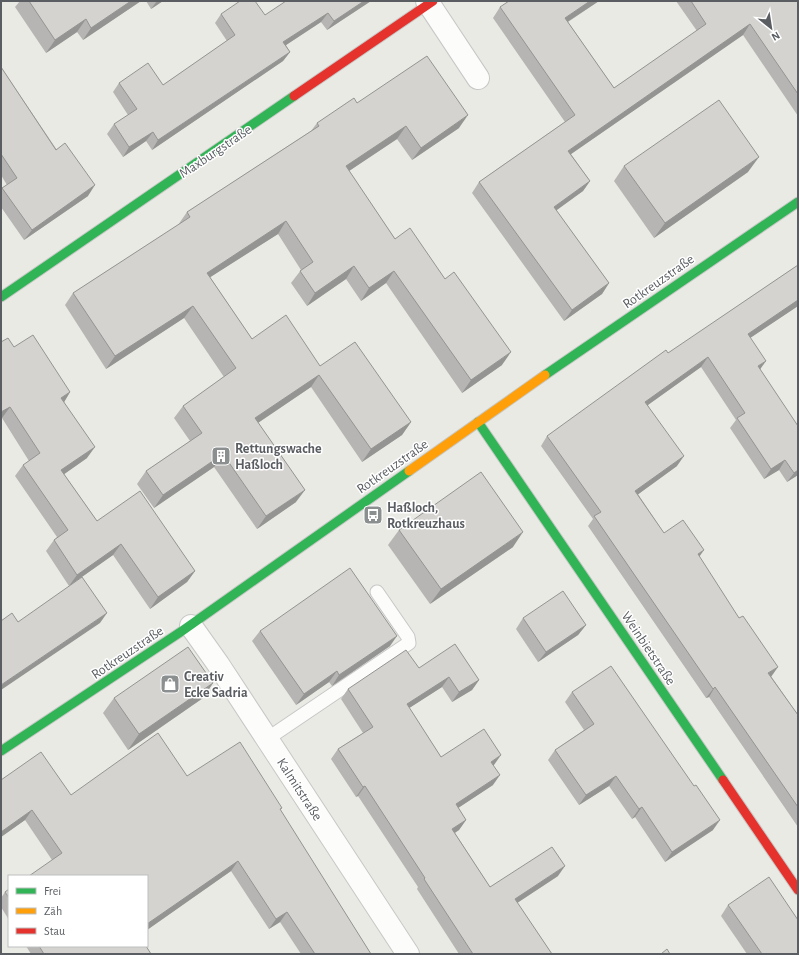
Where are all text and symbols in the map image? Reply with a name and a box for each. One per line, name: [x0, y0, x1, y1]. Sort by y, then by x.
north arrow: [751, 8, 791, 48]
text: N: [770, 30, 782, 43]
street label: Maxburgstraße: [177, 123, 254, 181]
street label: Rotkreuzstraße: [620, 252, 697, 312]
street label: Rotkreuzstraße: [354, 437, 431, 497]
place label: Rettungswache Haßloch: [235, 442, 322, 472]
building icon: Rettungswache Haßloch: [210, 445, 232, 467]
place label: Haßloch, Rotkreuzhaus: [387, 501, 465, 531]
bus stop icon: Haßloch, Rotkreuzhaus: [362, 504, 384, 526]
street label: Weinbietstraße: [619, 609, 678, 688]
street label: Rotkreuzstraße: [89, 624, 166, 682]
place label: Creativ Ecke Sadria: [184, 670, 248, 700]
shop icon: Creativ Ecke Sadria: [159, 673, 181, 695]
street label: Kalmitstraße: [274, 756, 324, 823]
legend: [8, 875, 148, 947]
text: Frei: [44, 885, 61, 897]
text: Zäh: [44, 905, 62, 917]
text: Stau: [44, 925, 65, 937]

